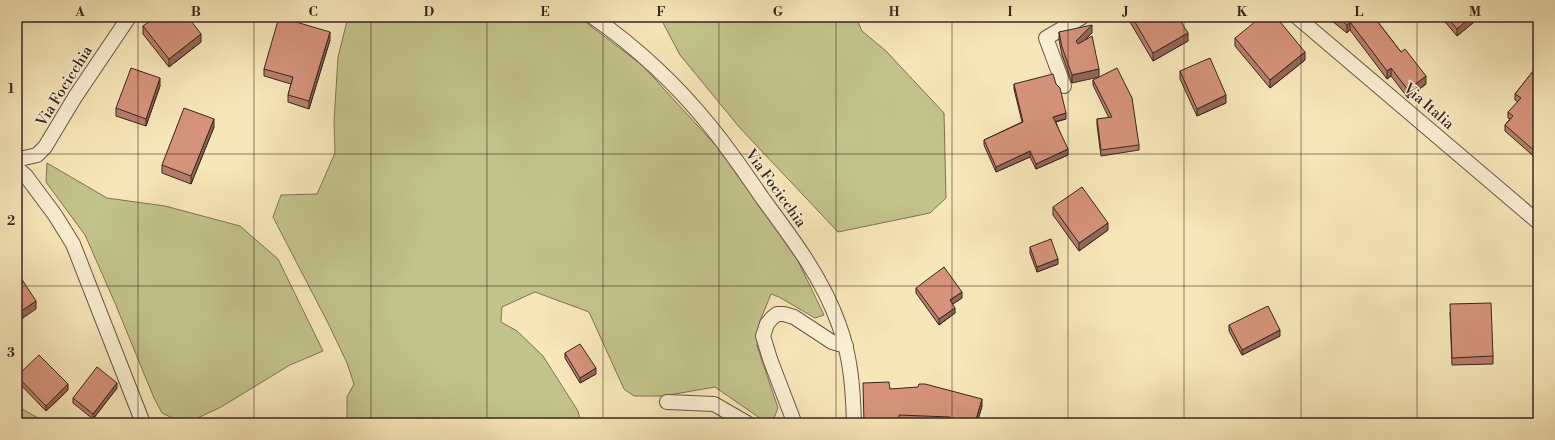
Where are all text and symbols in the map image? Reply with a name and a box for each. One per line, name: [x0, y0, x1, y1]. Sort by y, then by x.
text: A: [74, 4, 85, 20]
text: B: [191, 4, 201, 20]
text: C: [308, 4, 318, 20]
text: D: [424, 4, 434, 20]
text: E: [540, 4, 550, 20]
text: F: [656, 4, 666, 20]
text: G: [773, 4, 784, 20]
text: H: [889, 4, 900, 20]
text: I: [1007, 4, 1013, 20]
text: J: [1121, 4, 1129, 20]
text: K: [1237, 4, 1248, 20]
text: L: [1355, 4, 1364, 20]
text: M: [1469, 4, 1481, 20]
street label: Via Focicchia: [32, 42, 97, 131]
street label: Via Italia: [1399, 78, 1458, 134]
text: 1: [8, 81, 15, 97]
street label: Via Focicchia: [740, 145, 810, 231]
text: 2: [7, 213, 15, 229]
text: 3: [7, 345, 15, 361]

